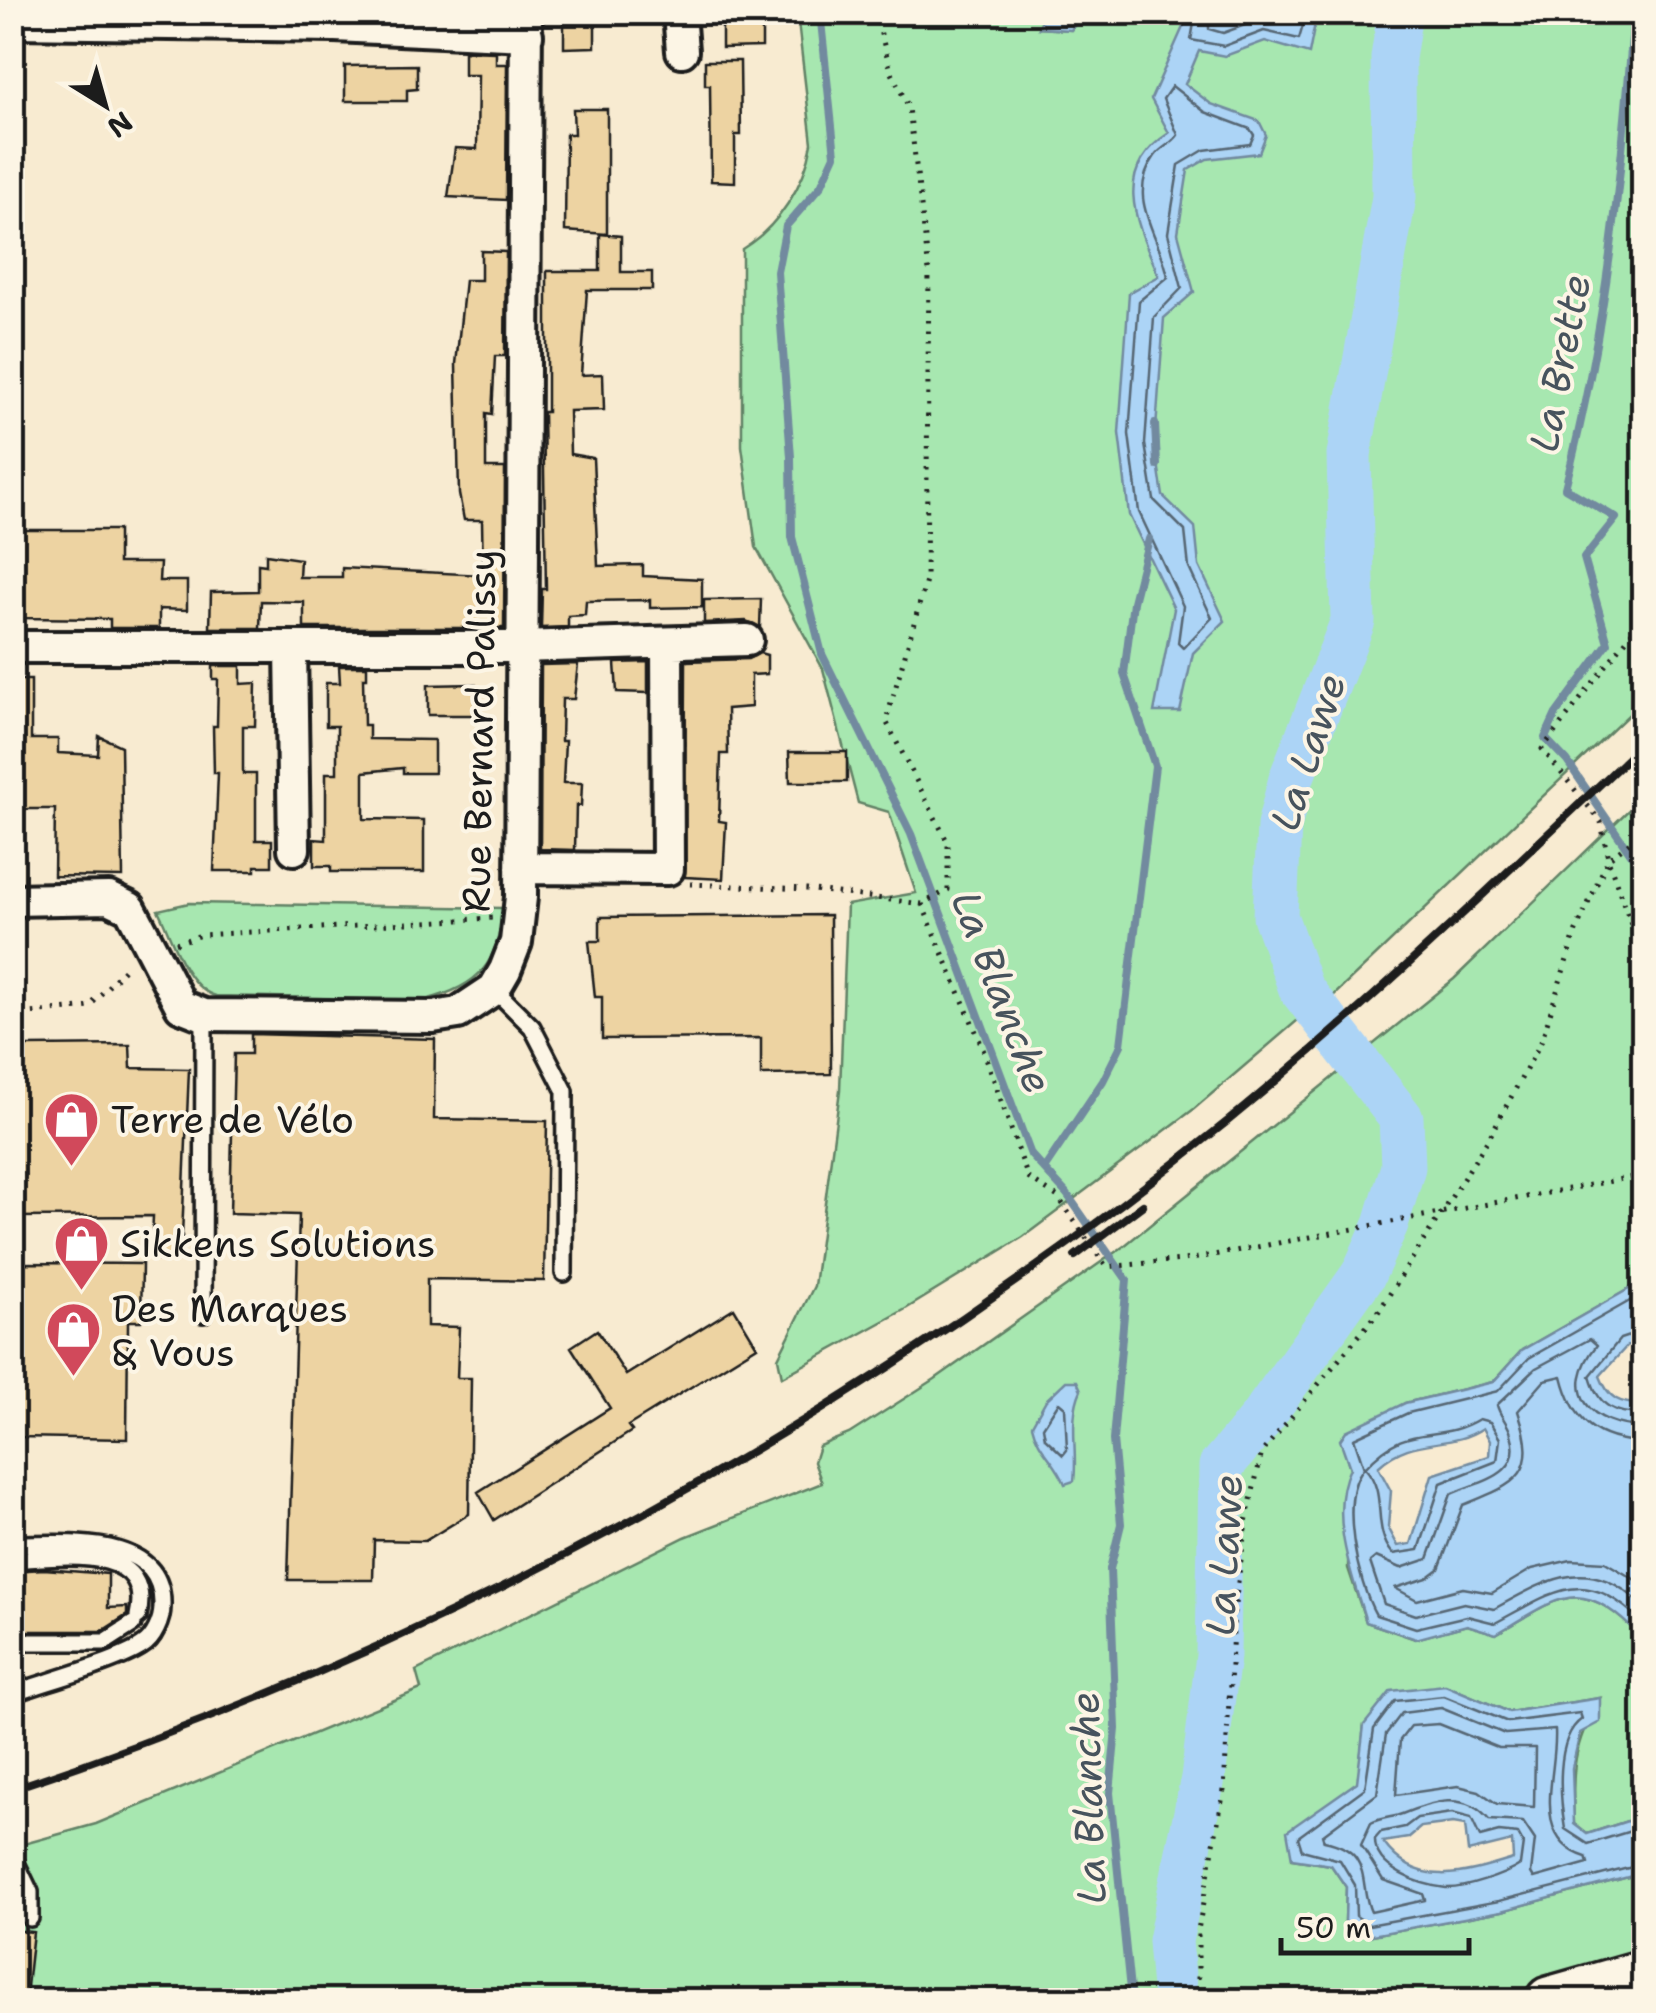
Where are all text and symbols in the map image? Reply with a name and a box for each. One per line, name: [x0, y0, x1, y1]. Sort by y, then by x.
north arrow: [55, 55, 155, 155]
text: N: [100, 103, 140, 147]
water label: La Brette: [1516, 270, 1604, 456]
street label: Rue Bernard Palissy: [450, 549, 508, 913]
water label: La Lawe: [1257, 667, 1359, 837]
water label: La Blanche: [939, 883, 1065, 1101]
shop icon: Terre de Vélo: [42, 1089, 102, 1168]
place label: Terre de Vélo: [111, 1094, 354, 1145]
shop icon: Sikkens Solutions: [51, 1213, 111, 1292]
place label: Sikkens Solutions: [120, 1218, 436, 1269]
place label: Des Marques & Vous: [112, 1283, 348, 1378]
shop icon: Des Marques & Vous: [43, 1300, 103, 1379]
water label: La Lawe: [1193, 1473, 1255, 1637]
water label: La Blanche: [1057, 1691, 1119, 1905]
scale bar: [1281, 1893, 1468, 1955]
text: 50 m: [1296, 1907, 1371, 1948]

